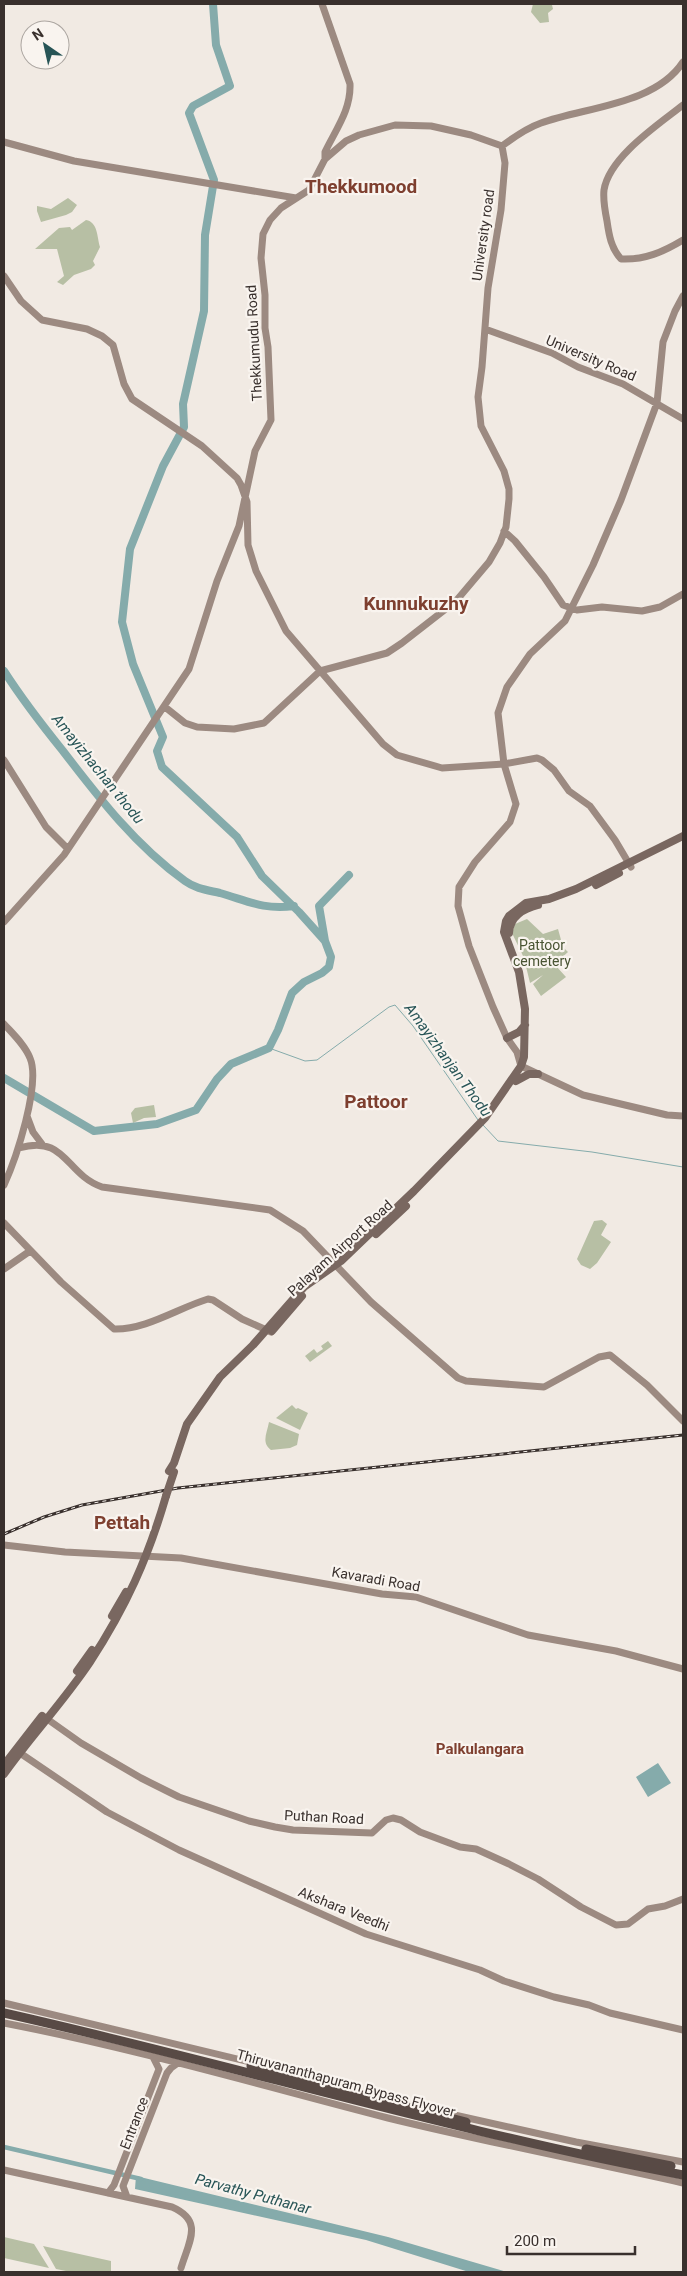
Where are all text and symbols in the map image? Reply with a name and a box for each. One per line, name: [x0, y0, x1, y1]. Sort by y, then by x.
north arrow: [20, 20, 70, 70]
text: N: [29, 25, 46, 44]
district label: Thekkumood: [305, 175, 417, 198]
street label: University road: [469, 188, 497, 282]
street label: Thekkumudu Road: [243, 284, 265, 402]
street label: University Road: [543, 332, 639, 384]
district label: Kunnukuzhy: [363, 592, 469, 615]
water label: Amayizhachan thodu: [48, 710, 148, 828]
park label: Pattoor cemetery: [513, 937, 571, 969]
water label: Amayizhanjan Thodu: [400, 999, 495, 1120]
district label: Pattoor: [344, 1090, 408, 1113]
street label: Palayam Airport Road: [284, 1197, 396, 1299]
district label: Pettah: [94, 1511, 150, 1534]
street label: Kavaradi Road: [331, 1563, 421, 1595]
district label: Palkulangara: [436, 1740, 524, 1758]
street label: Puthan Road: [284, 1807, 364, 1827]
street label: Akshara Veedhi: [296, 1883, 392, 1935]
street label: Thiruvananthapuram Bypass Flyover: [235, 2046, 457, 2120]
street label: Entrance: [117, 2095, 151, 2151]
water label: Parvathy Puthanar: [193, 2170, 314, 2218]
scale bar: [507, 2224, 634, 2256]
text: 200 m: [514, 2232, 556, 2250]

